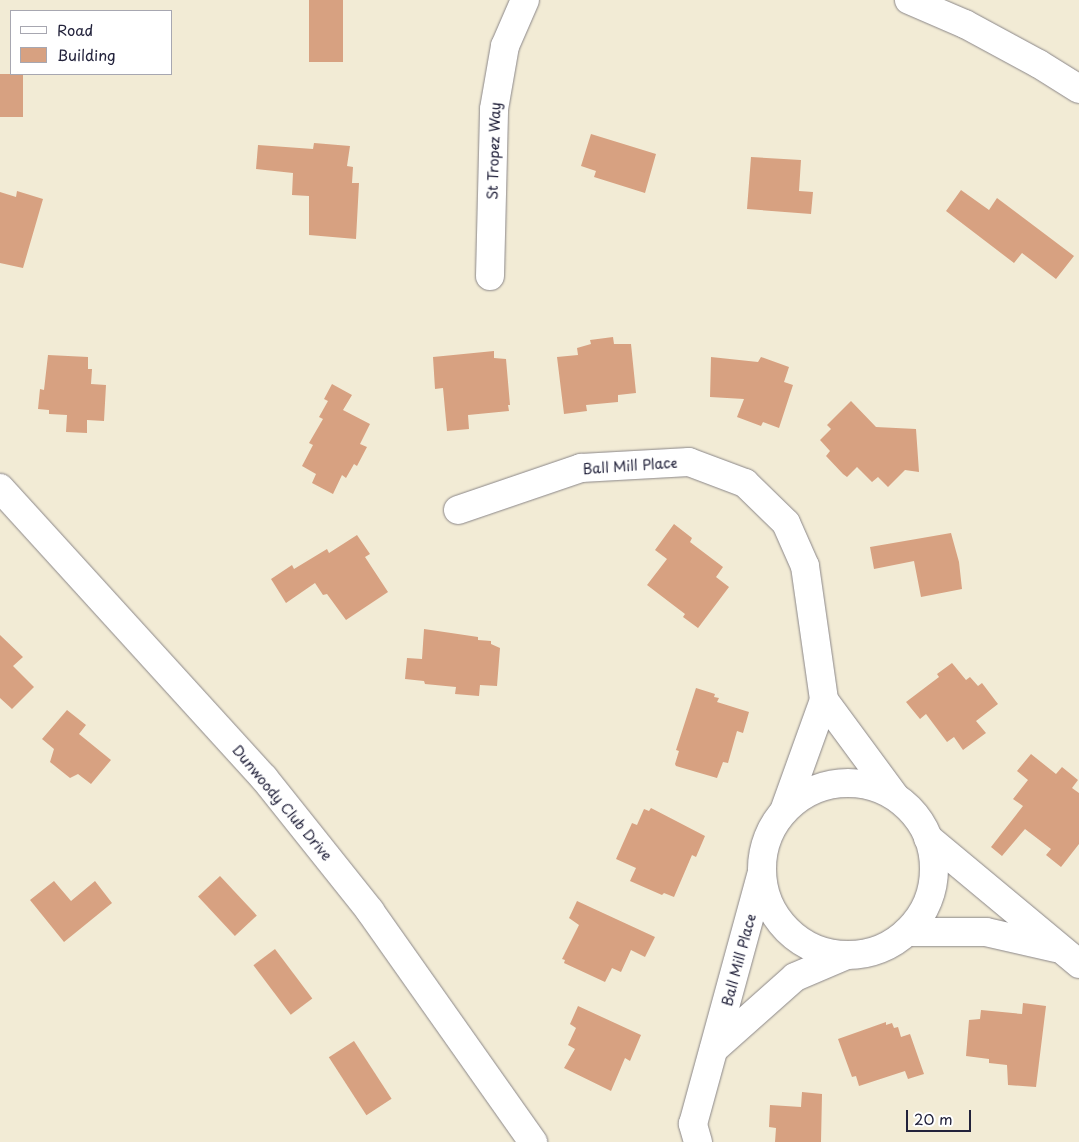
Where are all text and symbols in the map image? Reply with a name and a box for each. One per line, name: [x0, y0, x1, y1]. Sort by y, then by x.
legend: [10, 10, 172, 75]
text: Road: [57, 18, 93, 41]
text: Building: [57, 43, 116, 66]
street label: St Tropez Way: [484, 102, 504, 200]
street label: Ball Mill Place: [582, 454, 678, 478]
street label: Dunwoody Club Drive: [229, 742, 335, 864]
street label: Ball Mill Place: [718, 911, 760, 1009]
scale bar: [909, 1100, 974, 1132]
text: 20 m: [914, 1107, 953, 1130]

